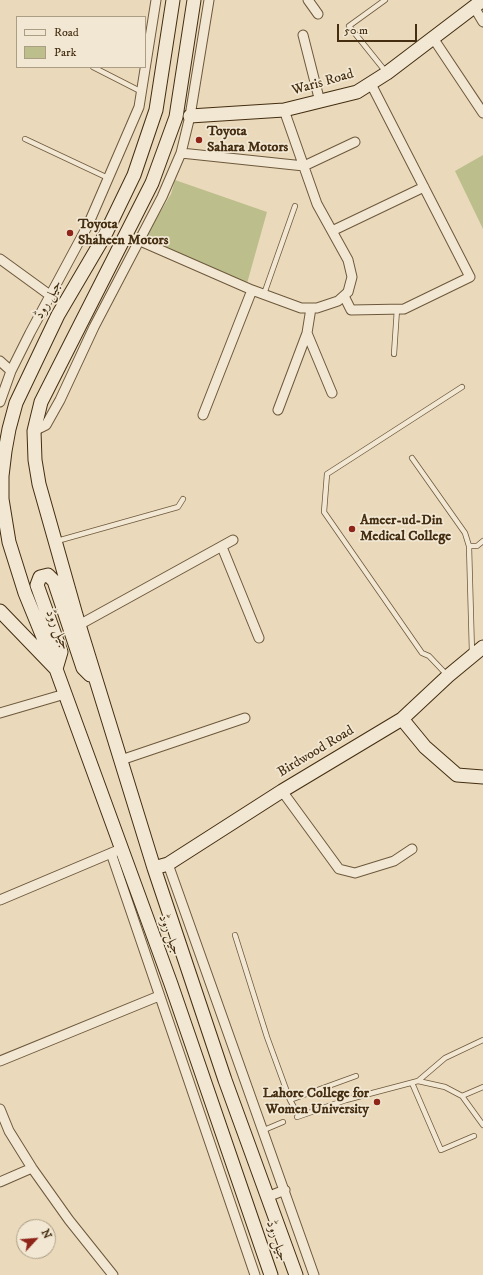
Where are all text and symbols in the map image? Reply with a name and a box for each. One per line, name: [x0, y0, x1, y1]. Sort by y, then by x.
legend: [16, 16, 146, 68]
scale bar: [339, 16, 419, 42]
text: 50 m: [344, 23, 368, 38]
text: Road: [54, 25, 79, 40]
text: Park: [54, 45, 76, 60]
street label: Waris Road: [290, 66, 356, 100]
place label: Toyota Sahara Motors: [207, 124, 288, 156]
marker: Toyota Sahara Motors: [194, 135, 204, 145]
place label: Toyota Shaheen Motors: [78, 217, 168, 250]
marker: Toyota Shaheen Motors: [65, 228, 75, 238]
street label: جیل روڈ: [31, 278, 67, 322]
place label: Ameer-ud-Din Medical College: [360, 513, 451, 546]
marker: Ameer-ud-Din Medical College: [347, 524, 357, 534]
street label: جیل روڈ: [41, 607, 73, 653]
street label: Birdwood Road: [275, 723, 357, 781]
street label: جیل روڈ: [154, 912, 184, 958]
place label: Lahore College for Women University: [263, 1086, 369, 1118]
marker: Lahore College for Women University: [372, 1097, 382, 1107]
street label: جیل روڈ: [262, 1218, 290, 1264]
north arrow: [16, 1219, 56, 1259]
text: N: [38, 1227, 54, 1241]

